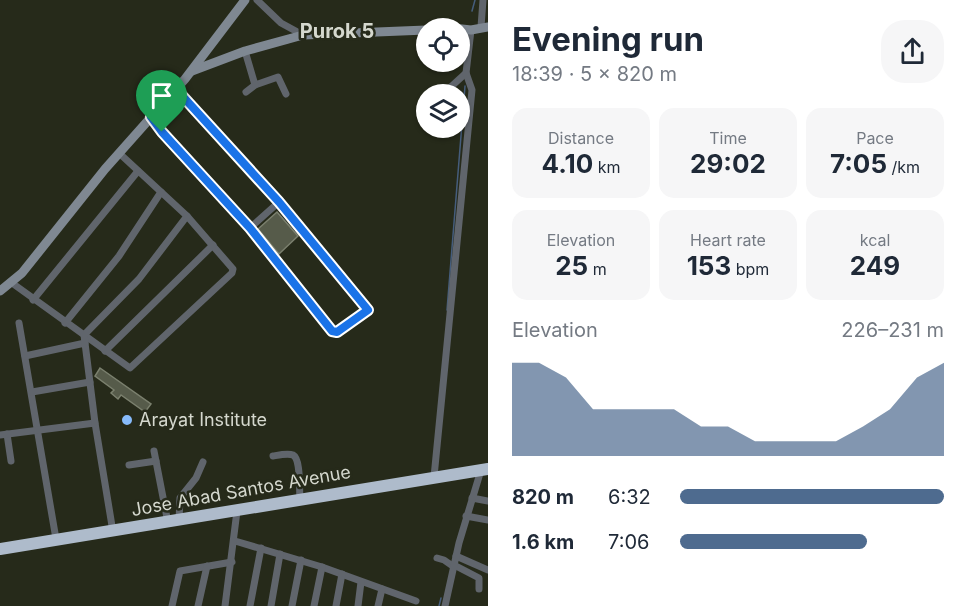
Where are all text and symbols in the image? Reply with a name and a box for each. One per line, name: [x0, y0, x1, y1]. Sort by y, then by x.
map controls: [416, 18, 470, 138]
button: locate: [416, 18, 470, 72]
district label: Purok 5: [300, 19, 374, 43]
text: Evening run: [512, 19, 704, 59]
button: share: [881, 20, 944, 83]
text: 18:39 · 5 × 820 m: [512, 62, 677, 86]
pin: [136, 70, 187, 132]
icon: arrive: [145, 79, 178, 112]
button: layers: [416, 84, 470, 138]
text: Distance: [548, 128, 614, 148]
text: Time: [709, 128, 747, 148]
text: Pace: [856, 128, 894, 148]
text: 4.10: [541, 148, 593, 179]
text: 29:02: [690, 148, 766, 179]
text: 7:05: [830, 148, 887, 179]
text: km: [593, 157, 621, 177]
text: /km: [887, 157, 920, 177]
text: Elevation: [547, 230, 615, 250]
text: Heart rate: [690, 230, 766, 250]
text: kcal: [860, 230, 890, 250]
text: 25: [555, 250, 588, 281]
text: 153: [687, 250, 731, 281]
text: 249: [850, 250, 900, 281]
text: m: [588, 259, 607, 279]
text: bpm: [731, 259, 769, 279]
text: Elevation: [512, 318, 598, 342]
text: 226–231 m: [841, 318, 944, 342]
place label: Arayat Institute: [139, 409, 267, 430]
marker: Arayat Institute: [120, 413, 134, 427]
street label: Jose Abad Santos Avenue: [130, 461, 352, 520]
text: 820 m: [512, 485, 574, 509]
text: 6:32: [608, 485, 651, 509]
text: 1.6 km: [512, 530, 574, 554]
text: 7:06: [608, 530, 649, 554]

